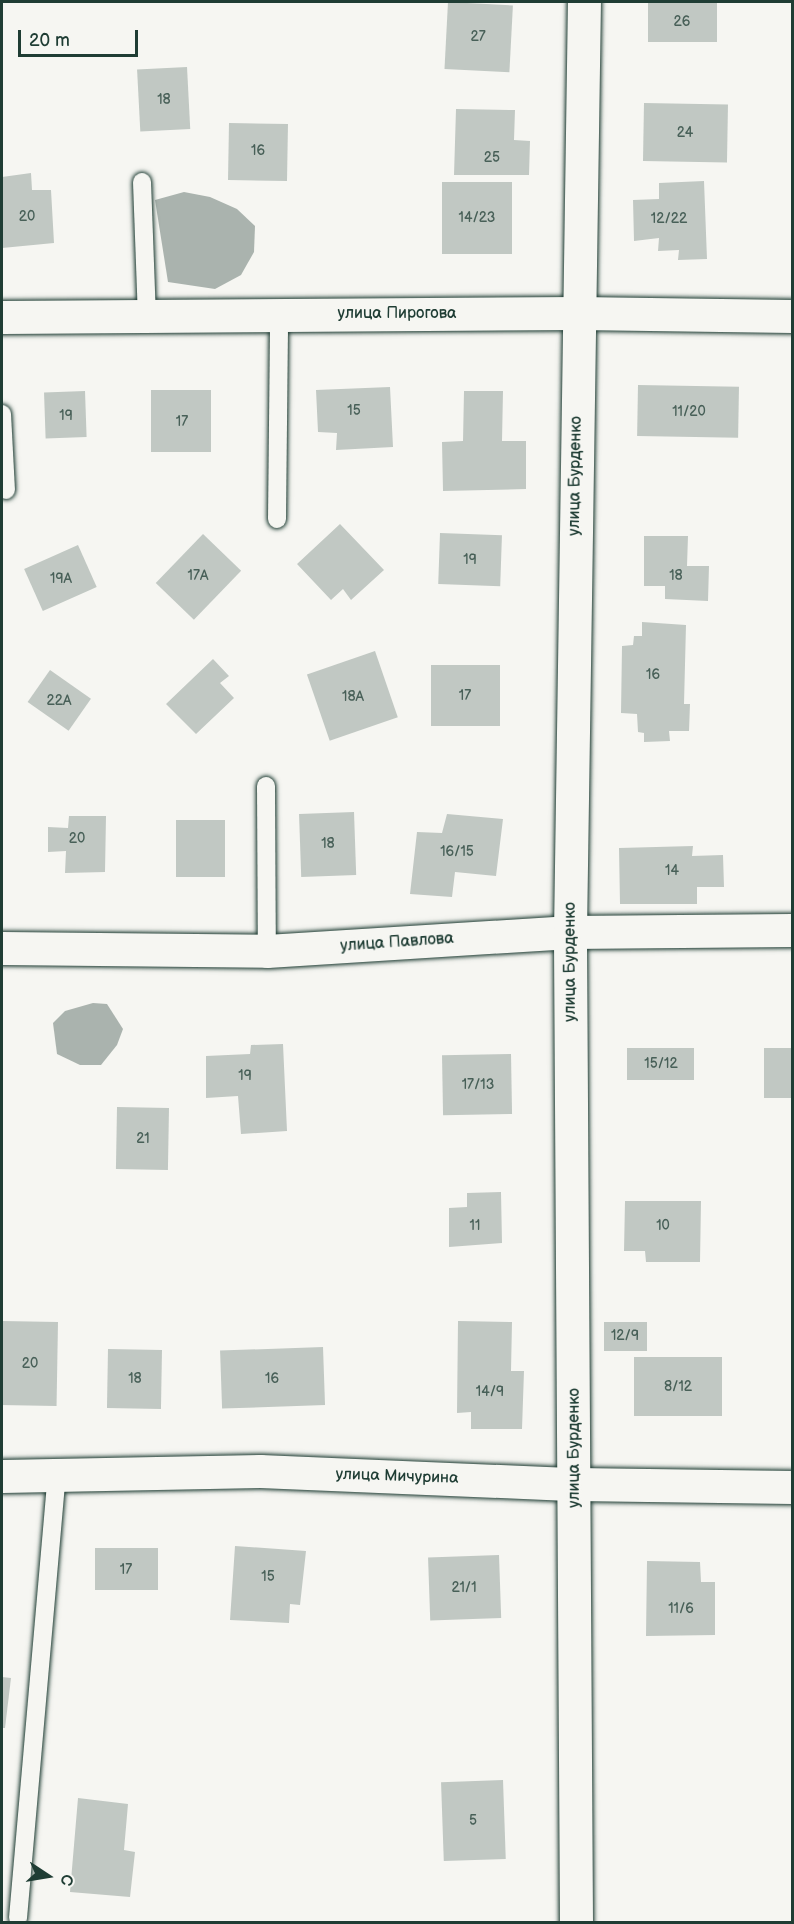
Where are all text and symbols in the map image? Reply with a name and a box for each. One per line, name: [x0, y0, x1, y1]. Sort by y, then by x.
house number: 26: [674, 14, 690, 30]
scale bar: [21, 18, 141, 56]
house number: 27: [470, 29, 486, 45]
text: 20 m: [29, 30, 70, 51]
house number: 18: [157, 92, 171, 108]
house number: 24: [677, 125, 693, 141]
house number: 16: [251, 143, 265, 159]
house number: 25: [484, 150, 500, 166]
house number: 20: [19, 209, 35, 225]
house number: 14/23: [459, 210, 495, 226]
house number: 12/22: [651, 211, 687, 227]
street label: улица Пирогова: [338, 304, 456, 324]
house number: 15: [347, 403, 361, 419]
house number: 11/20: [672, 404, 706, 420]
house number: 19: [59, 408, 73, 424]
house number: 17: [176, 414, 188, 430]
street label: улица Бурденко: [565, 416, 587, 536]
house number: 19: [463, 552, 477, 568]
house number: 17А: [188, 568, 208, 584]
house number: 18: [669, 568, 683, 584]
house number: 19А: [50, 571, 72, 587]
house number: 16: [646, 667, 660, 683]
house number: 17: [459, 688, 471, 704]
house number: 18А: [342, 689, 364, 705]
house number: 22А: [46, 693, 72, 709]
house number: 20: [69, 831, 85, 847]
house number: 18: [321, 836, 335, 852]
house number: 16/15: [440, 844, 474, 860]
house number: 14: [665, 863, 679, 879]
street label: улица Бурденко: [561, 902, 581, 1022]
street label: улица Павлова: [340, 929, 454, 957]
house number: 15/12: [644, 1056, 678, 1072]
house number: 19: [238, 1068, 252, 1084]
house number: 17/13: [462, 1077, 494, 1093]
house number: 21: [136, 1131, 150, 1147]
house number: 11: [470, 1218, 480, 1234]
house number: 10: [656, 1218, 670, 1234]
house number: 12/9: [611, 1328, 639, 1344]
house number: 20: [22, 1356, 38, 1372]
house number: 18: [128, 1371, 142, 1387]
house number: 16: [265, 1371, 279, 1387]
house number: 8/12: [664, 1379, 692, 1395]
house number: 14/9: [476, 1384, 504, 1400]
street label: улица Бурденко: [565, 1388, 585, 1508]
street label: улица Мичурина: [335, 1465, 459, 1489]
house number: 17: [120, 1562, 132, 1578]
house number: 15: [261, 1569, 275, 1585]
house number: 21/1: [451, 1580, 477, 1596]
house number: 11/6: [668, 1601, 694, 1617]
house number: 5: [469, 1813, 477, 1829]
north arrow: [18, 1846, 78, 1906]
text: С: [56, 1872, 77, 1887]

